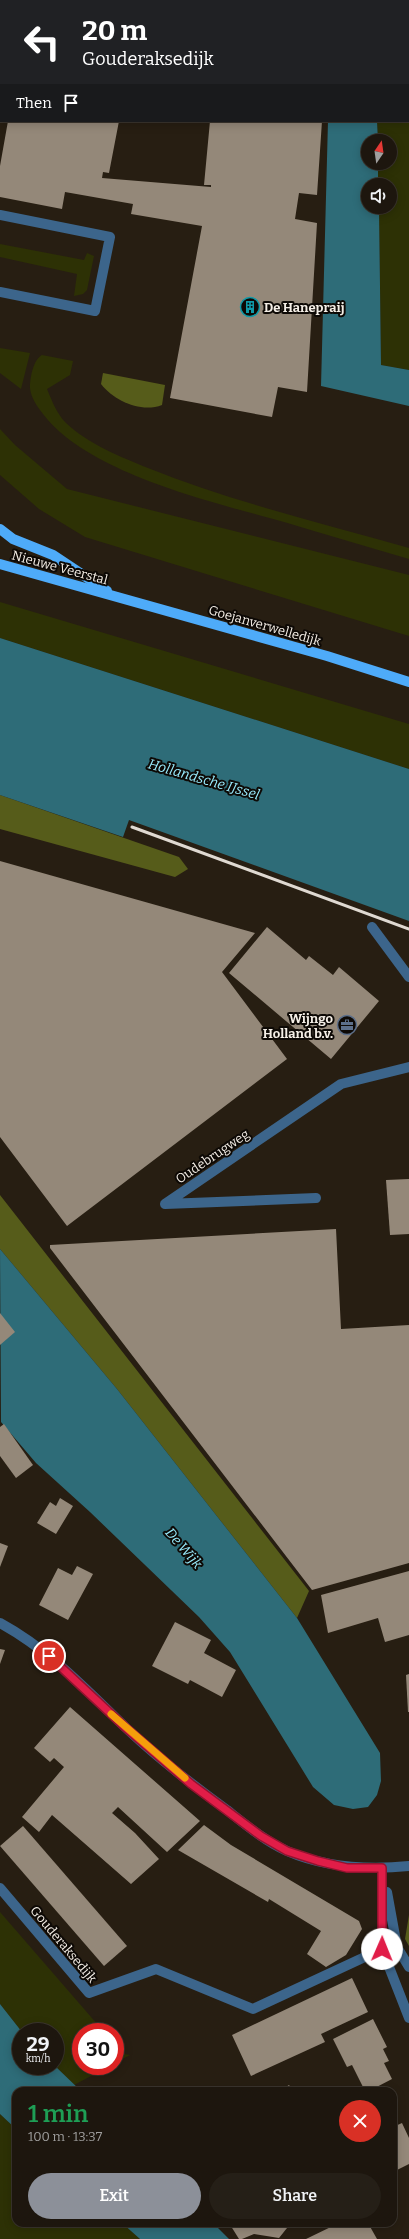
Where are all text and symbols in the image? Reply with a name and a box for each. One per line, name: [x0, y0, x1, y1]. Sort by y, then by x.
text: 20 m: [82, 14, 147, 47]
icon: left: [16, 16, 68, 68]
text: Gouderaksedijk: [82, 48, 214, 70]
icon: arrive: [60, 92, 82, 114]
text: Then: [16, 94, 52, 112]
north arrow: [361, 134, 397, 170]
map controls: [361, 134, 397, 214]
button: sound: [361, 178, 397, 214]
building icon: De Hanepraij: [239, 296, 261, 318]
place label: De Hanepraij: [264, 300, 345, 316]
street label: Nieuwe Veerstal: [10, 547, 110, 588]
street label: Goejanverwelledijk: [207, 602, 323, 649]
water label: Hollandsche IJssel: [146, 755, 262, 804]
place label: Wijngo Holland b.v.: [263, 1011, 333, 1041]
office icon: Wijngo Holland b.v.: [336, 1014, 358, 1036]
street label: Oudebrugweg: [173, 1126, 252, 1186]
water label: De Wijk: [161, 1525, 206, 1572]
pin: [32, 1639, 66, 1673]
icon: arrive: [38, 1645, 60, 1667]
street label: Gouderaksedijk: [27, 1903, 100, 1986]
position arrow: [361, 1928, 403, 1970]
speed limit sign: 30: [72, 2023, 124, 2075]
text: 29: [26, 2032, 50, 2056]
text: km/h: [26, 2053, 50, 2065]
text: 1 min: [28, 2100, 88, 2128]
button: close: [339, 2100, 381, 2142]
text: 100 m · 13:37: [28, 2129, 102, 2144]
button: Exit: [28, 2173, 201, 2219]
button: Share: [209, 2173, 381, 2219]

